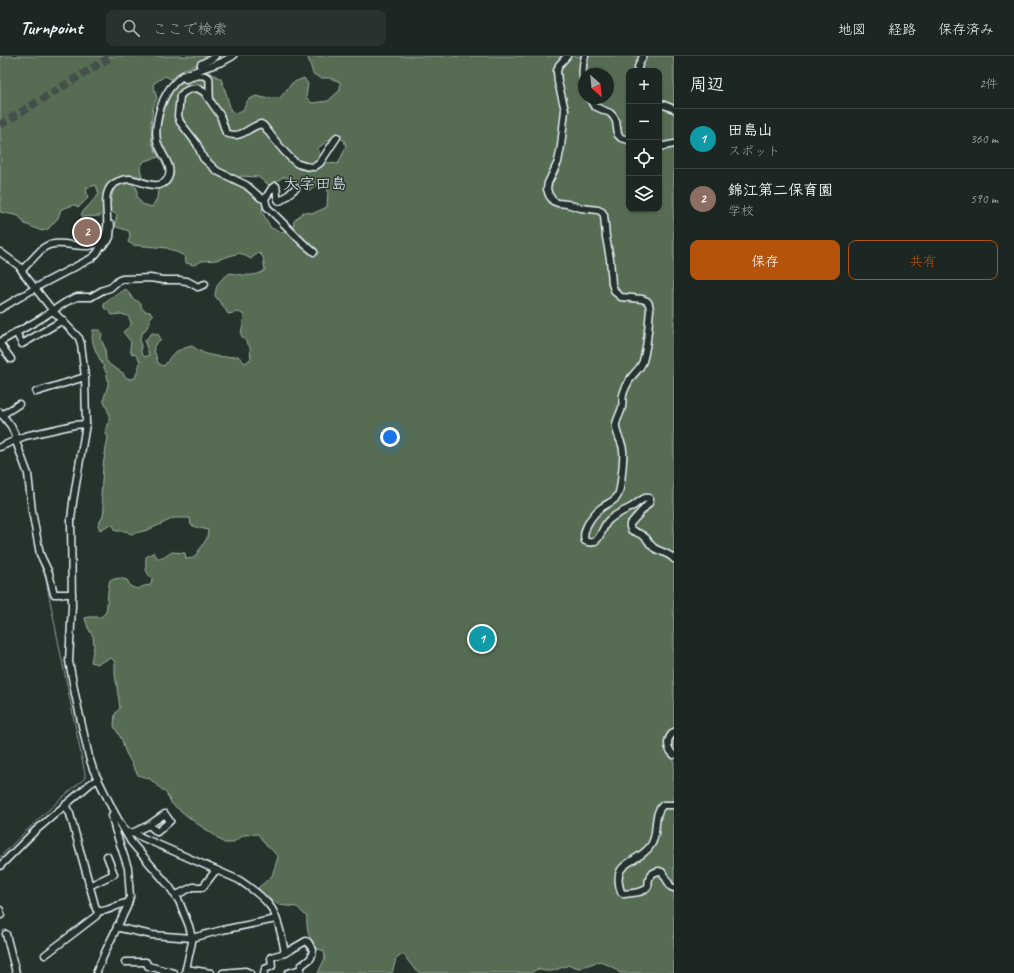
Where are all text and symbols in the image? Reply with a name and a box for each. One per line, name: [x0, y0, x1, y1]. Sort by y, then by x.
search box: [106, 10, 386, 46]
text: Turnpoint: [20, 16, 82, 40]
icon: search: [120, 17, 142, 39]
text: ここで検索: [152, 20, 227, 39]
text: 地図: [838, 21, 866, 38]
text: 経路: [888, 21, 916, 38]
text: 保存済み: [938, 21, 994, 38]
north arrow: [578, 68, 614, 104]
map controls: [626, 68, 662, 212]
button: +: [626, 68, 662, 104]
text: 周辺: [690, 74, 724, 95]
text: 2件: [979, 76, 998, 92]
button: −: [626, 104, 662, 140]
text: 田島山: [728, 121, 773, 140]
text: 1: [700, 131, 706, 147]
text: 360 m: [970, 131, 998, 147]
button: locate: [626, 140, 662, 176]
text: スポット: [728, 143, 780, 159]
district label: 大字田島: [283, 174, 347, 194]
button: layers: [626, 176, 662, 212]
text: 錦江第二保育園: [728, 181, 833, 200]
text: 2: [700, 191, 706, 207]
text: 590 m: [970, 191, 998, 207]
text: 学校: [728, 203, 754, 219]
pin: 2: [74, 217, 100, 247]
button: 保存: [690, 240, 840, 280]
button: 共有: [848, 240, 998, 280]
your location: [380, 427, 400, 447]
pin: 1: [469, 624, 495, 654]

